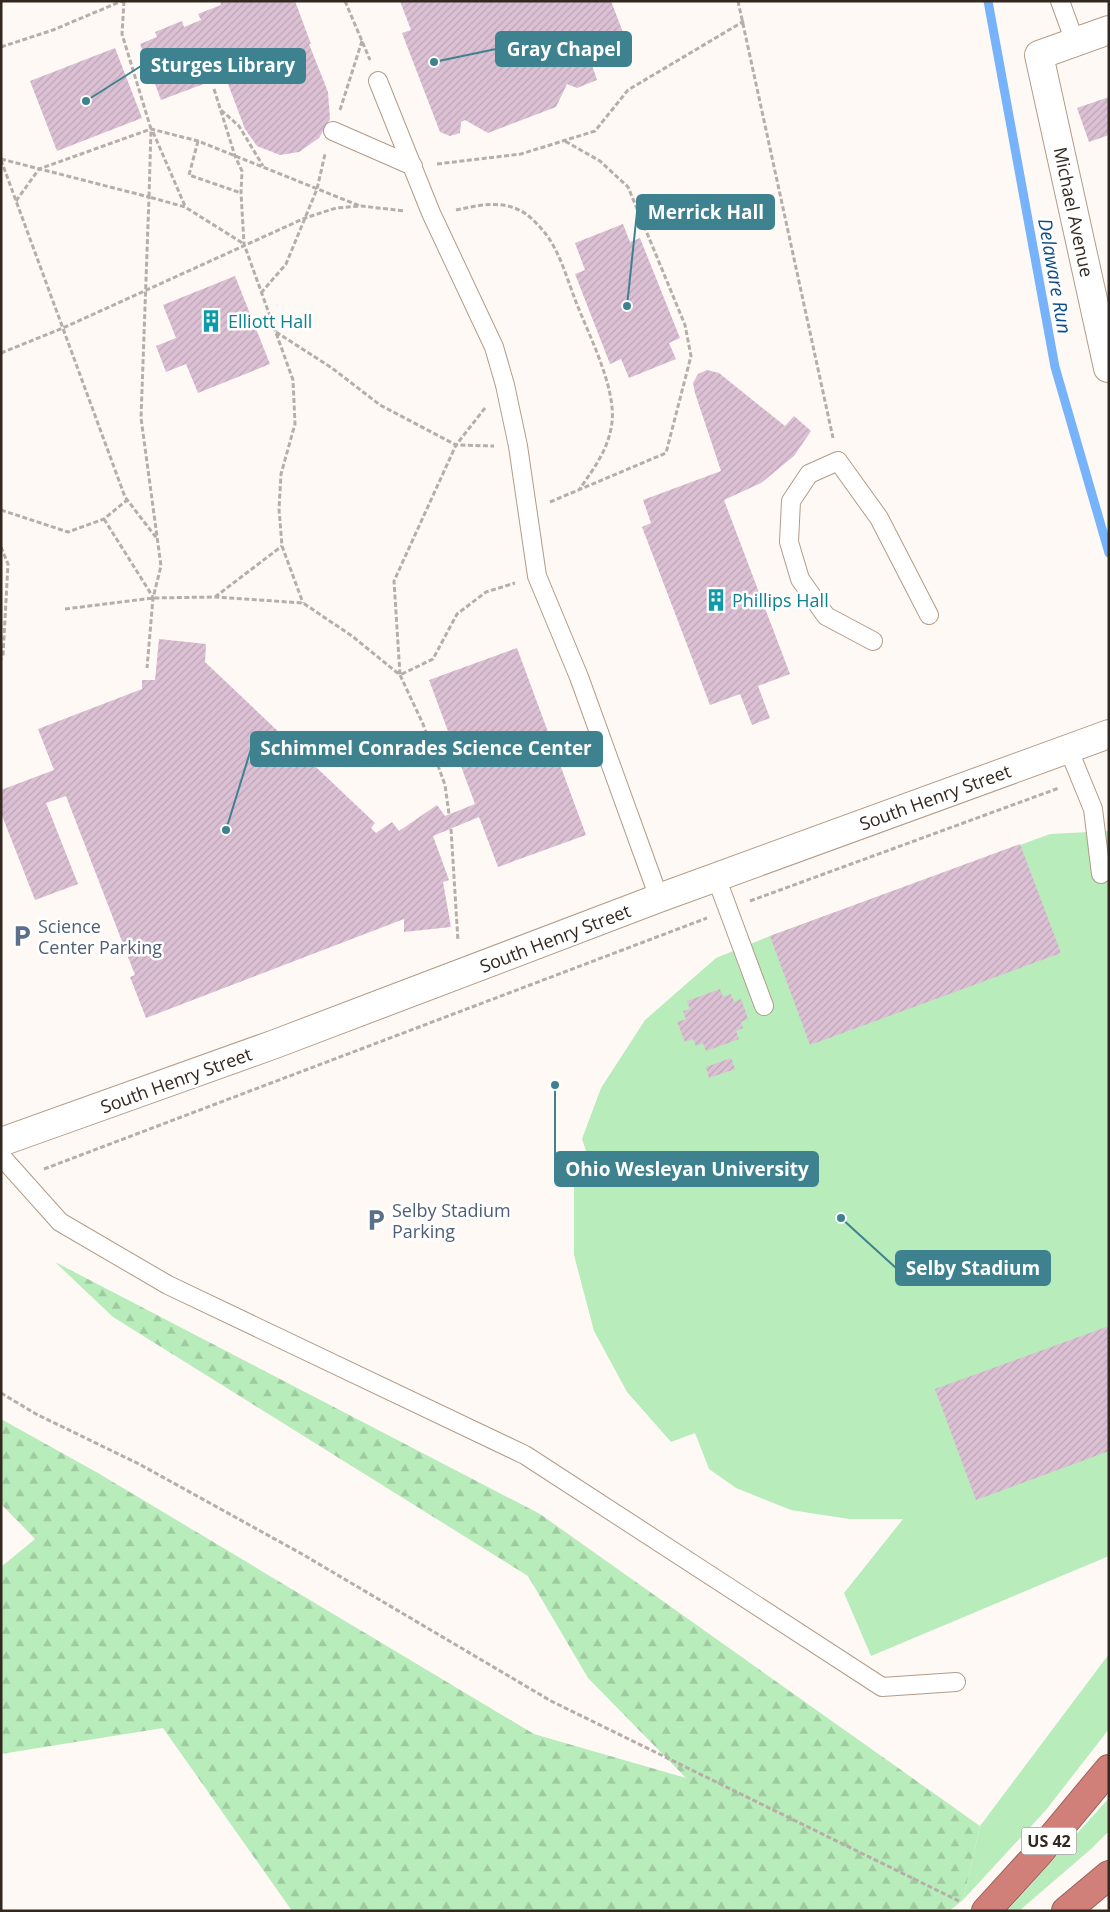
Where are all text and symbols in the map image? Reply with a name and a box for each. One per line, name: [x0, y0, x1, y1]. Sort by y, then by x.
callout: Gray Chapel: [496, 32, 631, 66]
text: Gray Chapel: [507, 36, 621, 62]
callout: Sturges Library: [141, 49, 305, 83]
text: Sturges Library: [151, 52, 295, 78]
street label: Michael Avenue: [1048, 145, 1100, 279]
callout: Merrick Hall: [637, 195, 774, 229]
text: Merrick Hall: [648, 199, 764, 225]
water label: Delaware Run: [1032, 216, 1078, 336]
building icon: Elliott Hall: [198, 308, 224, 334]
place label: Elliott Hall: [228, 309, 312, 333]
building icon: Phillips Hall: [703, 587, 729, 613]
place label: Phillips Hall: [732, 588, 829, 612]
callout: Schimmel Conrades Science Center: [251, 732, 602, 766]
text: Schimmel Conrades Science Center: [260, 735, 592, 761]
street label: South Henry Street: [856, 758, 1014, 836]
street label: South Henry Street: [476, 898, 634, 978]
place label: Science Center Parking: [38, 914, 162, 959]
parking icon: Science Center Parking: [9, 923, 35, 949]
street label: South Henry Street: [97, 1041, 255, 1119]
callout: Ohio Wesleyan University: [555, 1152, 818, 1186]
text: Ohio Wesleyan University: [565, 1156, 809, 1182]
place label: Selby Stadium Parking: [392, 1198, 511, 1243]
parking icon: Selby Stadium Parking: [363, 1207, 389, 1233]
callout: Selby Stadium: [896, 1251, 1050, 1285]
text: Selby Stadium: [906, 1255, 1040, 1281]
road number: US 42: [1022, 1828, 1076, 1854]

